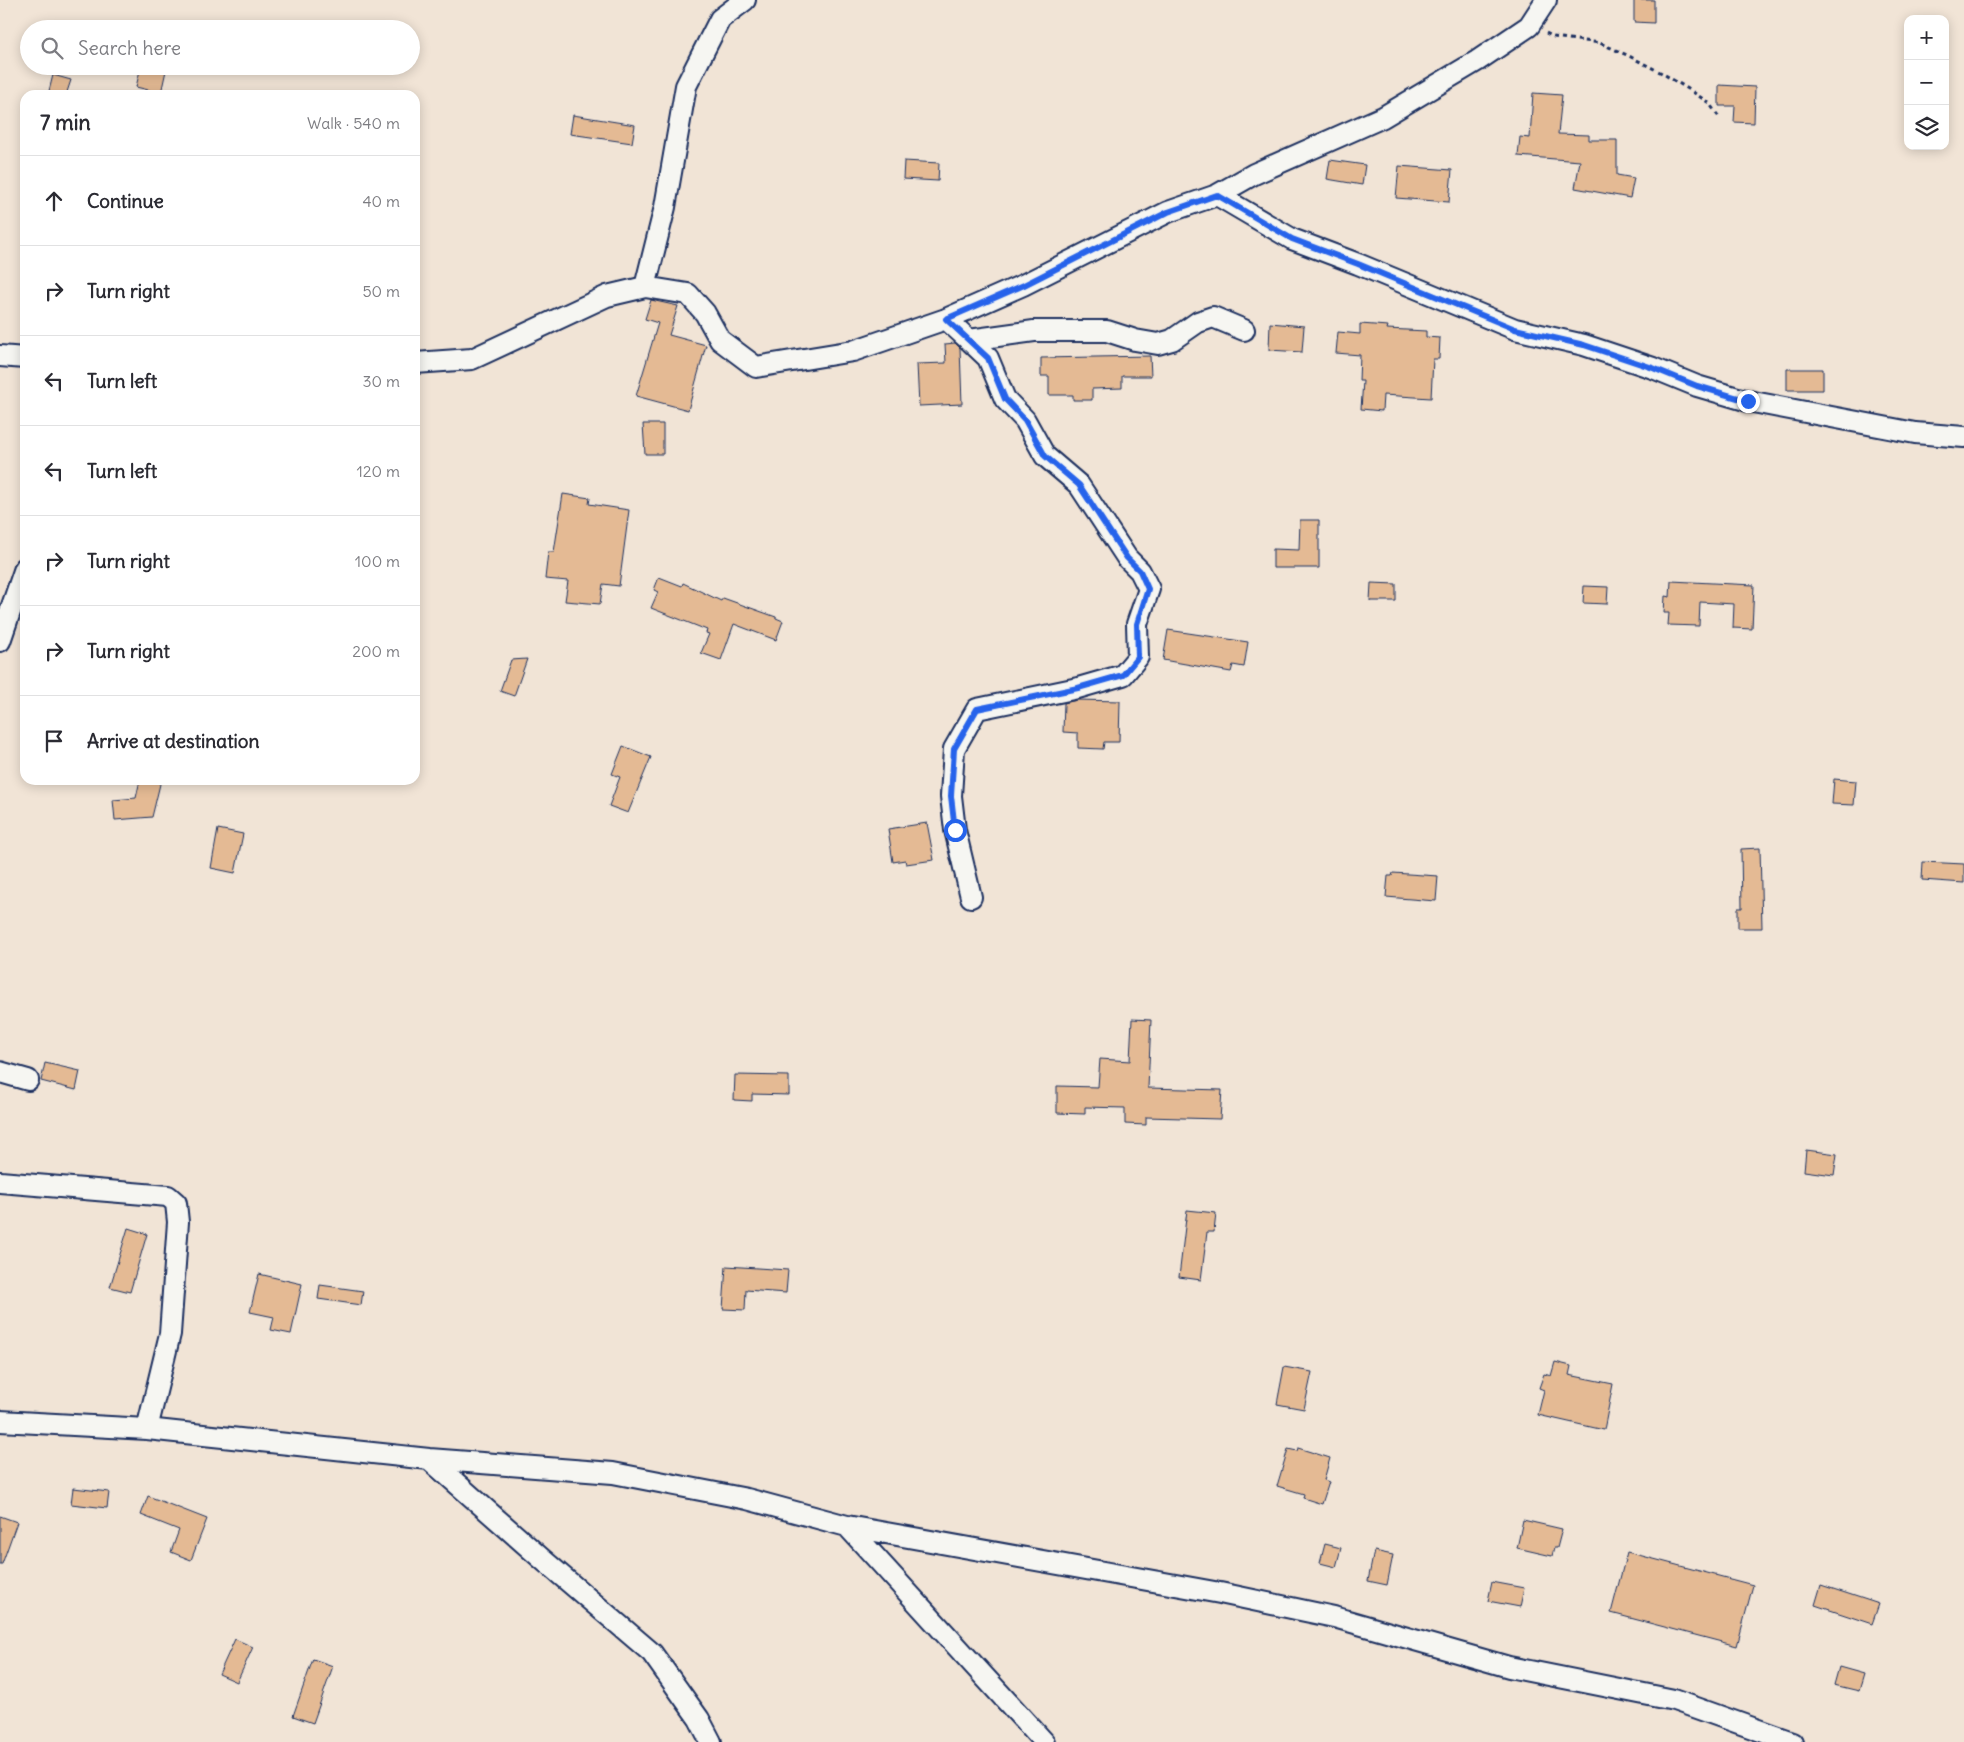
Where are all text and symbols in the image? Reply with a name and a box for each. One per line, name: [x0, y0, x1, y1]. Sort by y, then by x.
map controls: [1904, 15, 1949, 150]
button: +: [1904, 15, 1949, 60]
search box: [20, 20, 420, 75]
icon: search: [38, 34, 66, 62]
text: Search here: [78, 36, 181, 60]
button: −: [1904, 60, 1949, 105]
button: layers: [1904, 105, 1949, 150]
text: 7 min: [40, 109, 91, 136]
text: Walk · 540 m: [307, 113, 400, 133]
icon: ahead: [40, 187, 68, 215]
text: Continue: [87, 189, 164, 213]
text: 40 m: [362, 191, 400, 211]
icon: right: [40, 277, 68, 305]
text: Turn right: [87, 279, 170, 303]
text: 50 m: [362, 281, 400, 301]
icon: left: [40, 367, 68, 395]
text: Turn left: [87, 369, 157, 393]
text: 30 m: [363, 371, 400, 391]
route end: [1737, 390, 1760, 413]
icon: left: [40, 457, 68, 485]
text: Turn left: [87, 459, 157, 483]
text: 120 m: [357, 461, 400, 481]
icon: right: [40, 547, 68, 575]
text: Turn right: [87, 549, 170, 573]
text: 100 m: [355, 551, 400, 571]
icon: right: [40, 637, 68, 665]
text: Turn right: [87, 639, 170, 663]
text: 200 m: [352, 641, 400, 661]
icon: arrive: [40, 727, 68, 755]
text: Arrive at destination: [87, 729, 260, 753]
route start: [944, 819, 967, 842]

